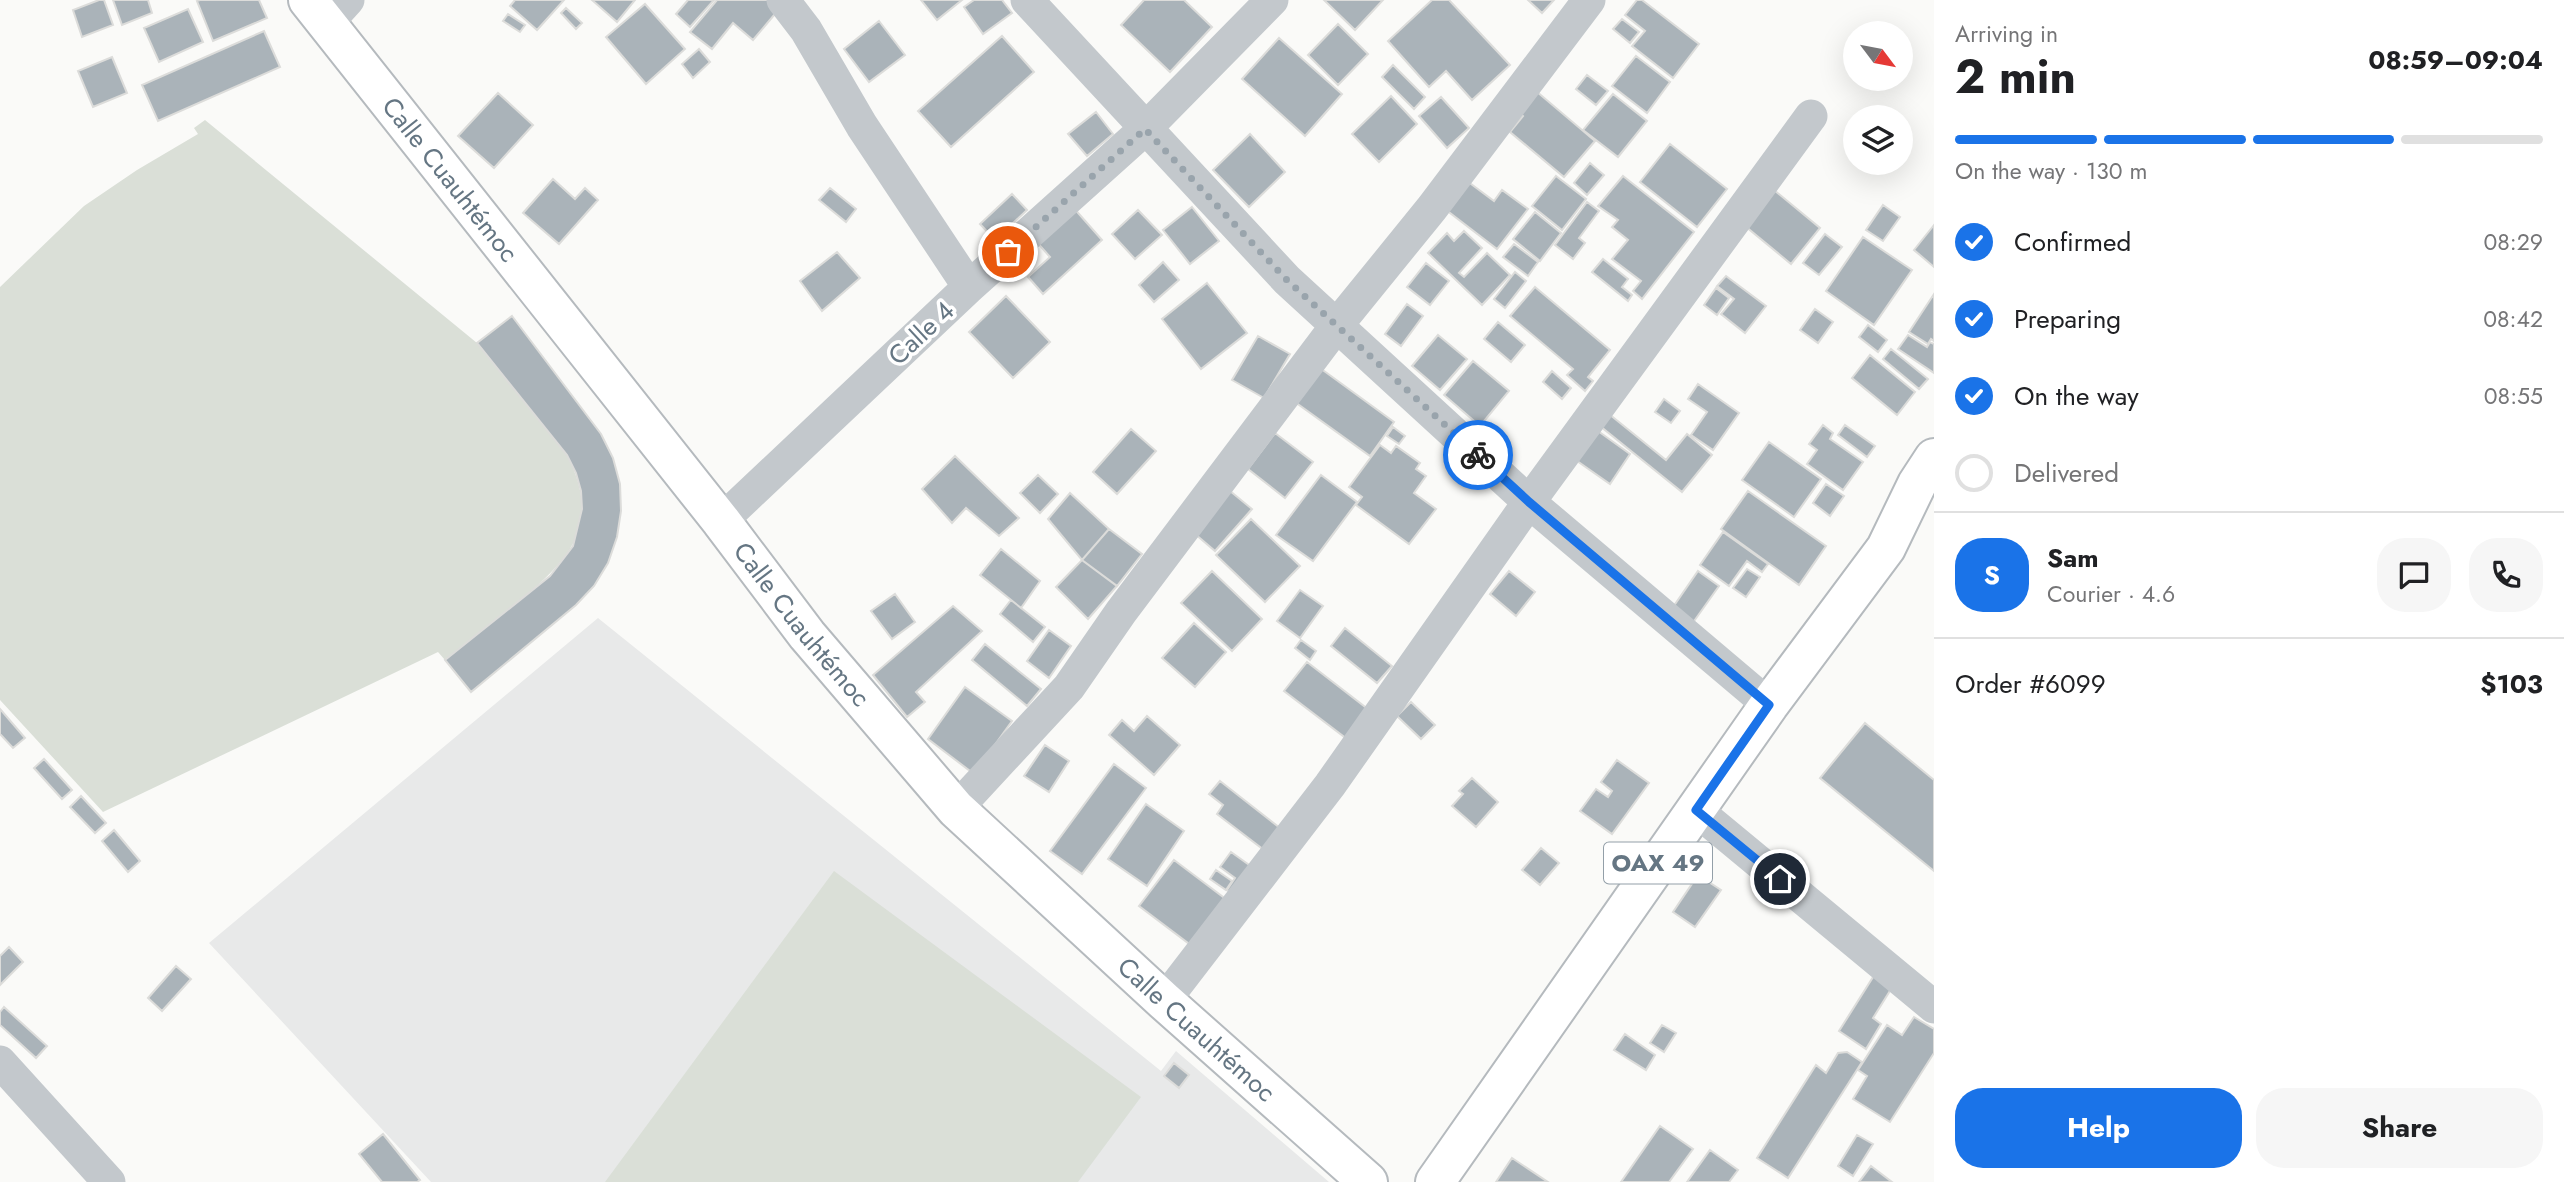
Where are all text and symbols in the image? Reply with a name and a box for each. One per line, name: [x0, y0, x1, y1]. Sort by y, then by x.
text: Arriving in: [1955, 17, 2058, 51]
north arrow: [1843, 21, 1913, 91]
map controls: [1843, 21, 1913, 175]
text: 08:59–09:04: [2368, 41, 2543, 79]
text: 2 min: [1955, 44, 2076, 110]
street label: Calle Cuauhtémoc: [373, 89, 528, 270]
button: layers: [1843, 105, 1913, 175]
text: On the way · 130 m: [1955, 154, 2147, 188]
pin: [978, 222, 1038, 282]
icon: check: [1955, 223, 1993, 261]
text: Confirmed: [2014, 223, 2131, 261]
text: 08:29: [2483, 225, 2543, 259]
icon: bag: [989, 233, 1027, 271]
street label: Calle 4: [879, 292, 963, 374]
icon: check: [1955, 300, 1993, 338]
text: Preparing: [2014, 300, 2121, 338]
text: 08:42: [2483, 302, 2543, 336]
icon: check: [1955, 377, 1993, 415]
text: On the way: [2014, 377, 2139, 415]
text: 08:55: [2484, 379, 2543, 413]
courier: [1443, 420, 1513, 490]
icon: bike: [1459, 436, 1497, 474]
text: Delivered: [2014, 454, 2119, 492]
street label: Calle Cuauhtémoc: [724, 534, 879, 715]
button: chat: [2377, 538, 2451, 612]
button: phone: [2469, 538, 2543, 612]
text: Sam: [2047, 539, 2099, 577]
text: S: [1984, 556, 2000, 594]
text: Courier · 4.6: [2047, 577, 2175, 611]
text: Order #6099: [1955, 665, 2106, 703]
text: $103: [2480, 665, 2543, 703]
road number: OAX 49: [1604, 842, 1712, 884]
pin: [1750, 849, 1810, 909]
icon: home: [1761, 860, 1799, 898]
street label: Calle Cuauhtémoc: [1109, 948, 1284, 1111]
button: Help: [1955, 1088, 2242, 1168]
button: Share: [2256, 1088, 2543, 1168]

